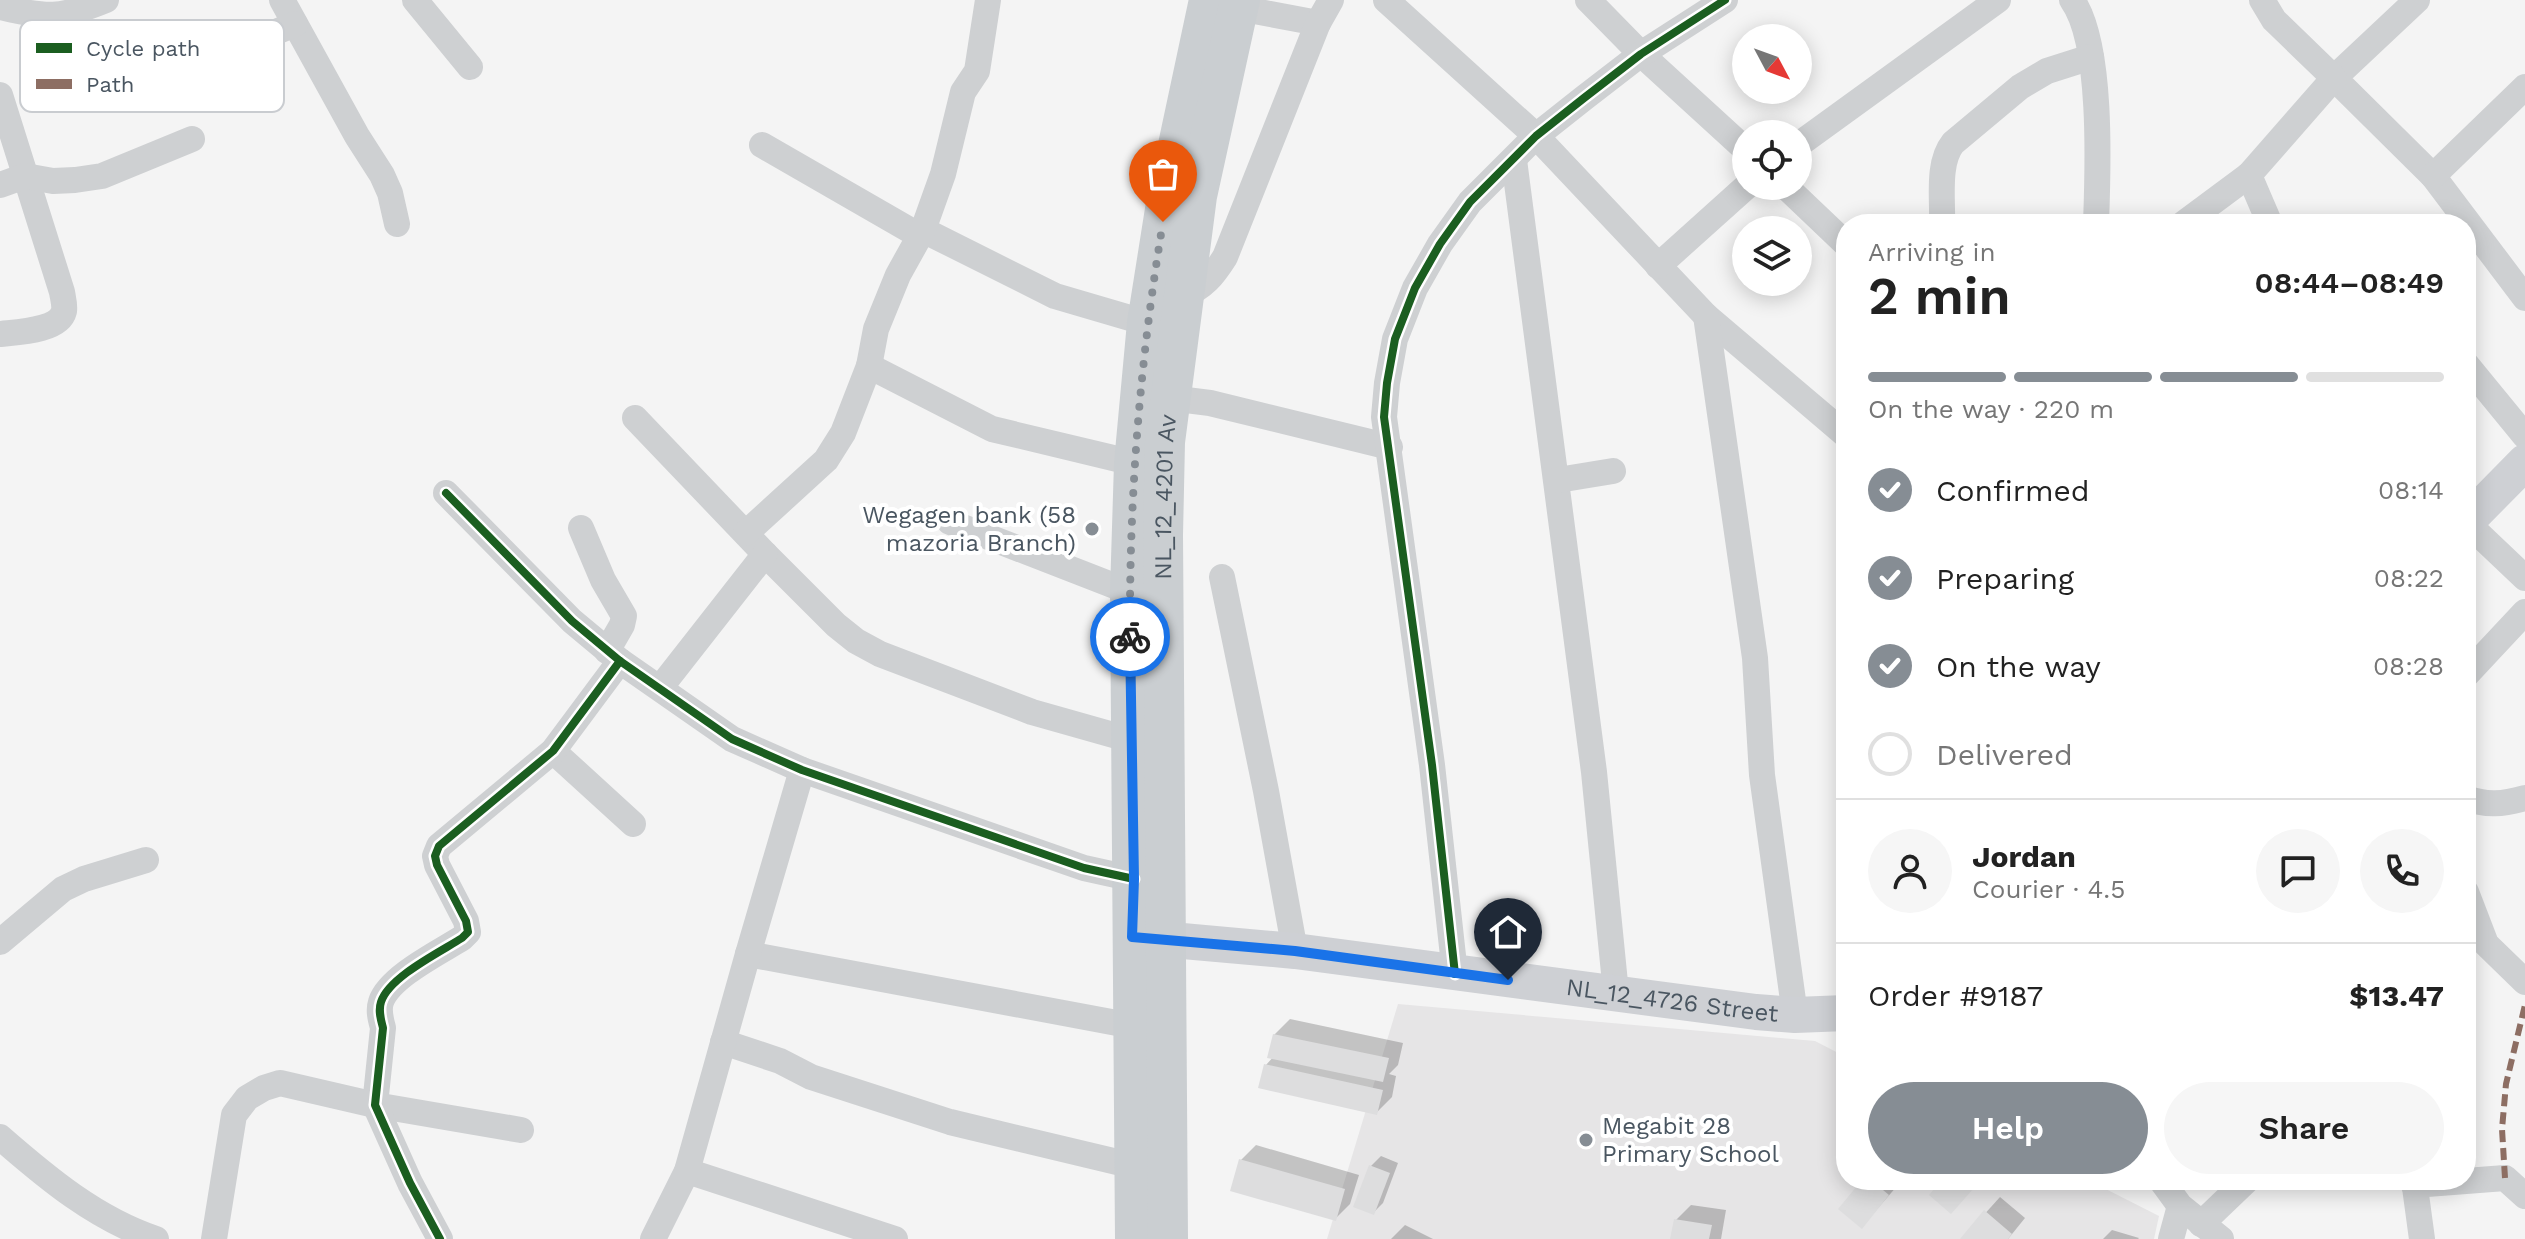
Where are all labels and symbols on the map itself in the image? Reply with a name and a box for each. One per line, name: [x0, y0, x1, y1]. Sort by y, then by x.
legend: [20, 20, 284, 112]
north arrow: [1732, 24, 1812, 104]
text: Cycle path: [86, 36, 200, 61]
text: Path: [86, 72, 134, 97]
pin: [1129, 140, 1197, 222]
street label: NL_12_4201 Av: [1149, 412, 1183, 580]
place label: Wegagen bank (58 mazoria Branch): [862, 501, 1076, 557]
marker: Wegagen bank (58 mazoria Branch): [1083, 520, 1101, 538]
courier: [1090, 597, 1170, 677]
pin: [1474, 898, 1542, 980]
street label: NL_12_4726 Street: [1564, 973, 1779, 1028]
place label: Megabit 28 Primary School: [1602, 1112, 1780, 1168]
marker: Megabit 28 Primary School: [1577, 1131, 1595, 1149]

